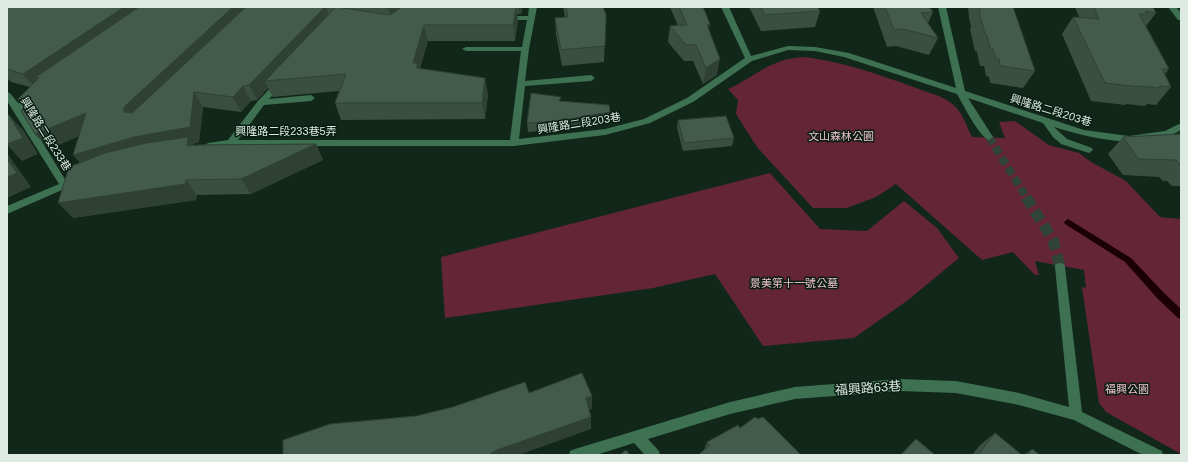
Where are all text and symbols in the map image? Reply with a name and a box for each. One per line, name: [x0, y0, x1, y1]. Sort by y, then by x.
street label: 興隆路二段203巷: [1009, 92, 1093, 128]
street label: 興隆路二段233巷: [19, 95, 73, 173]
street label: 興隆路二段203巷: [536, 110, 622, 136]
street label: 興隆路二段233巷5弄: [235, 125, 337, 137]
park label: 文山森林公園: [808, 130, 874, 142]
park label: 景美第十一號公墓: [750, 277, 838, 289]
street label: 福興路63巷: [834, 378, 902, 398]
park label: 福興公園: [1105, 383, 1149, 395]

